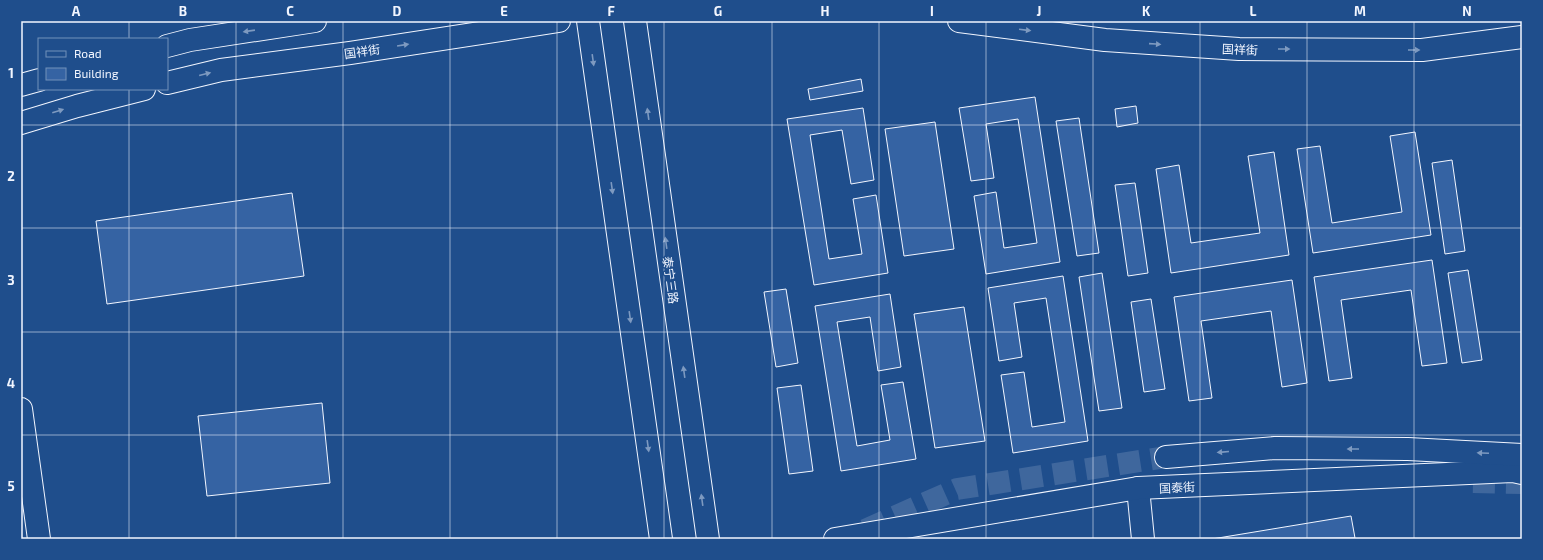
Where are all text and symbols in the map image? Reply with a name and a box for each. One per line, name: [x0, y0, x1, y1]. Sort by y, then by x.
text: A: [72, 3, 81, 19]
text: B: [179, 3, 187, 19]
text: C: [286, 3, 294, 19]
text: D: [393, 3, 402, 19]
text: E: [500, 3, 508, 19]
text: F: [607, 3, 615, 19]
text: G: [714, 3, 722, 19]
text: H: [821, 3, 830, 19]
text: I: [930, 3, 934, 19]
text: J: [1037, 3, 1041, 19]
text: K: [1142, 3, 1151, 19]
text: L: [1250, 3, 1257, 19]
text: M: [1354, 3, 1366, 19]
text: N: [1462, 3, 1472, 19]
one-way arrow: [1019, 27, 1032, 33]
one-way arrow: [243, 28, 255, 34]
legend: [38, 38, 168, 90]
one-way arrow: [1149, 40, 1161, 47]
street label: 国祥街: [1222, 41, 1258, 57]
street label: 国祥街: [343, 42, 381, 60]
one-way arrow: [397, 42, 409, 48]
text: Road: [74, 46, 102, 60]
one-way arrow: [1278, 46, 1291, 52]
one-way arrow: [1408, 47, 1421, 53]
one-way arrow: [590, 54, 596, 66]
text: 1: [8, 65, 14, 81]
text: Building: [74, 66, 119, 80]
one-way arrow: [199, 70, 211, 76]
one-way arrow: [53, 108, 65, 114]
one-way arrow: [645, 108, 651, 120]
text: 2: [7, 168, 15, 184]
one-way arrow: [609, 182, 615, 194]
one-way arrow: [663, 237, 669, 249]
street label: 泰宁三路: [661, 255, 681, 305]
text: 3: [7, 272, 15, 288]
one-way arrow: [627, 311, 633, 323]
one-way arrow: [681, 366, 687, 378]
text: 4: [7, 375, 15, 391]
one-way arrow: [645, 440, 651, 452]
one-way arrow: [1346, 446, 1359, 452]
one-way arrow: [1217, 449, 1229, 456]
one-way arrow: [1476, 450, 1489, 456]
text: 5: [7, 478, 15, 494]
street label: 国泰街: [1159, 479, 1195, 495]
one-way arrow: [699, 494, 705, 506]

